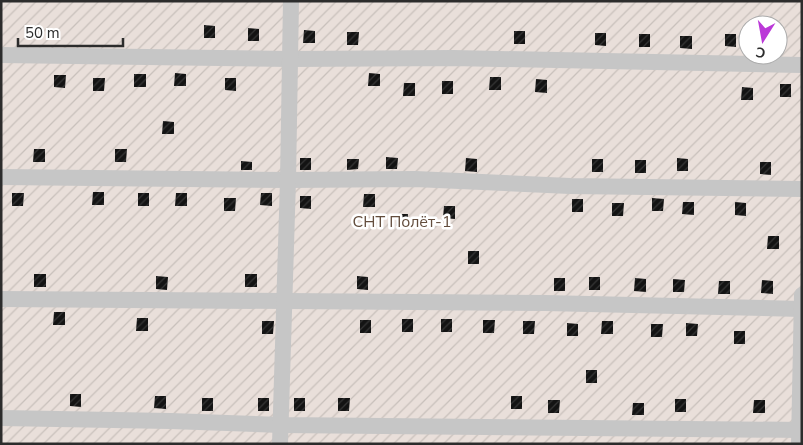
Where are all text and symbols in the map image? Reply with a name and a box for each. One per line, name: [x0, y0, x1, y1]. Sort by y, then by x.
scale bar: [18, 15, 122, 47]
north arrow: [738, 15, 788, 65]
text: 50 m: [25, 23, 60, 43]
text: С: [754, 42, 767, 63]
park label: СНТ Полёт-1: [352, 211, 452, 233]

